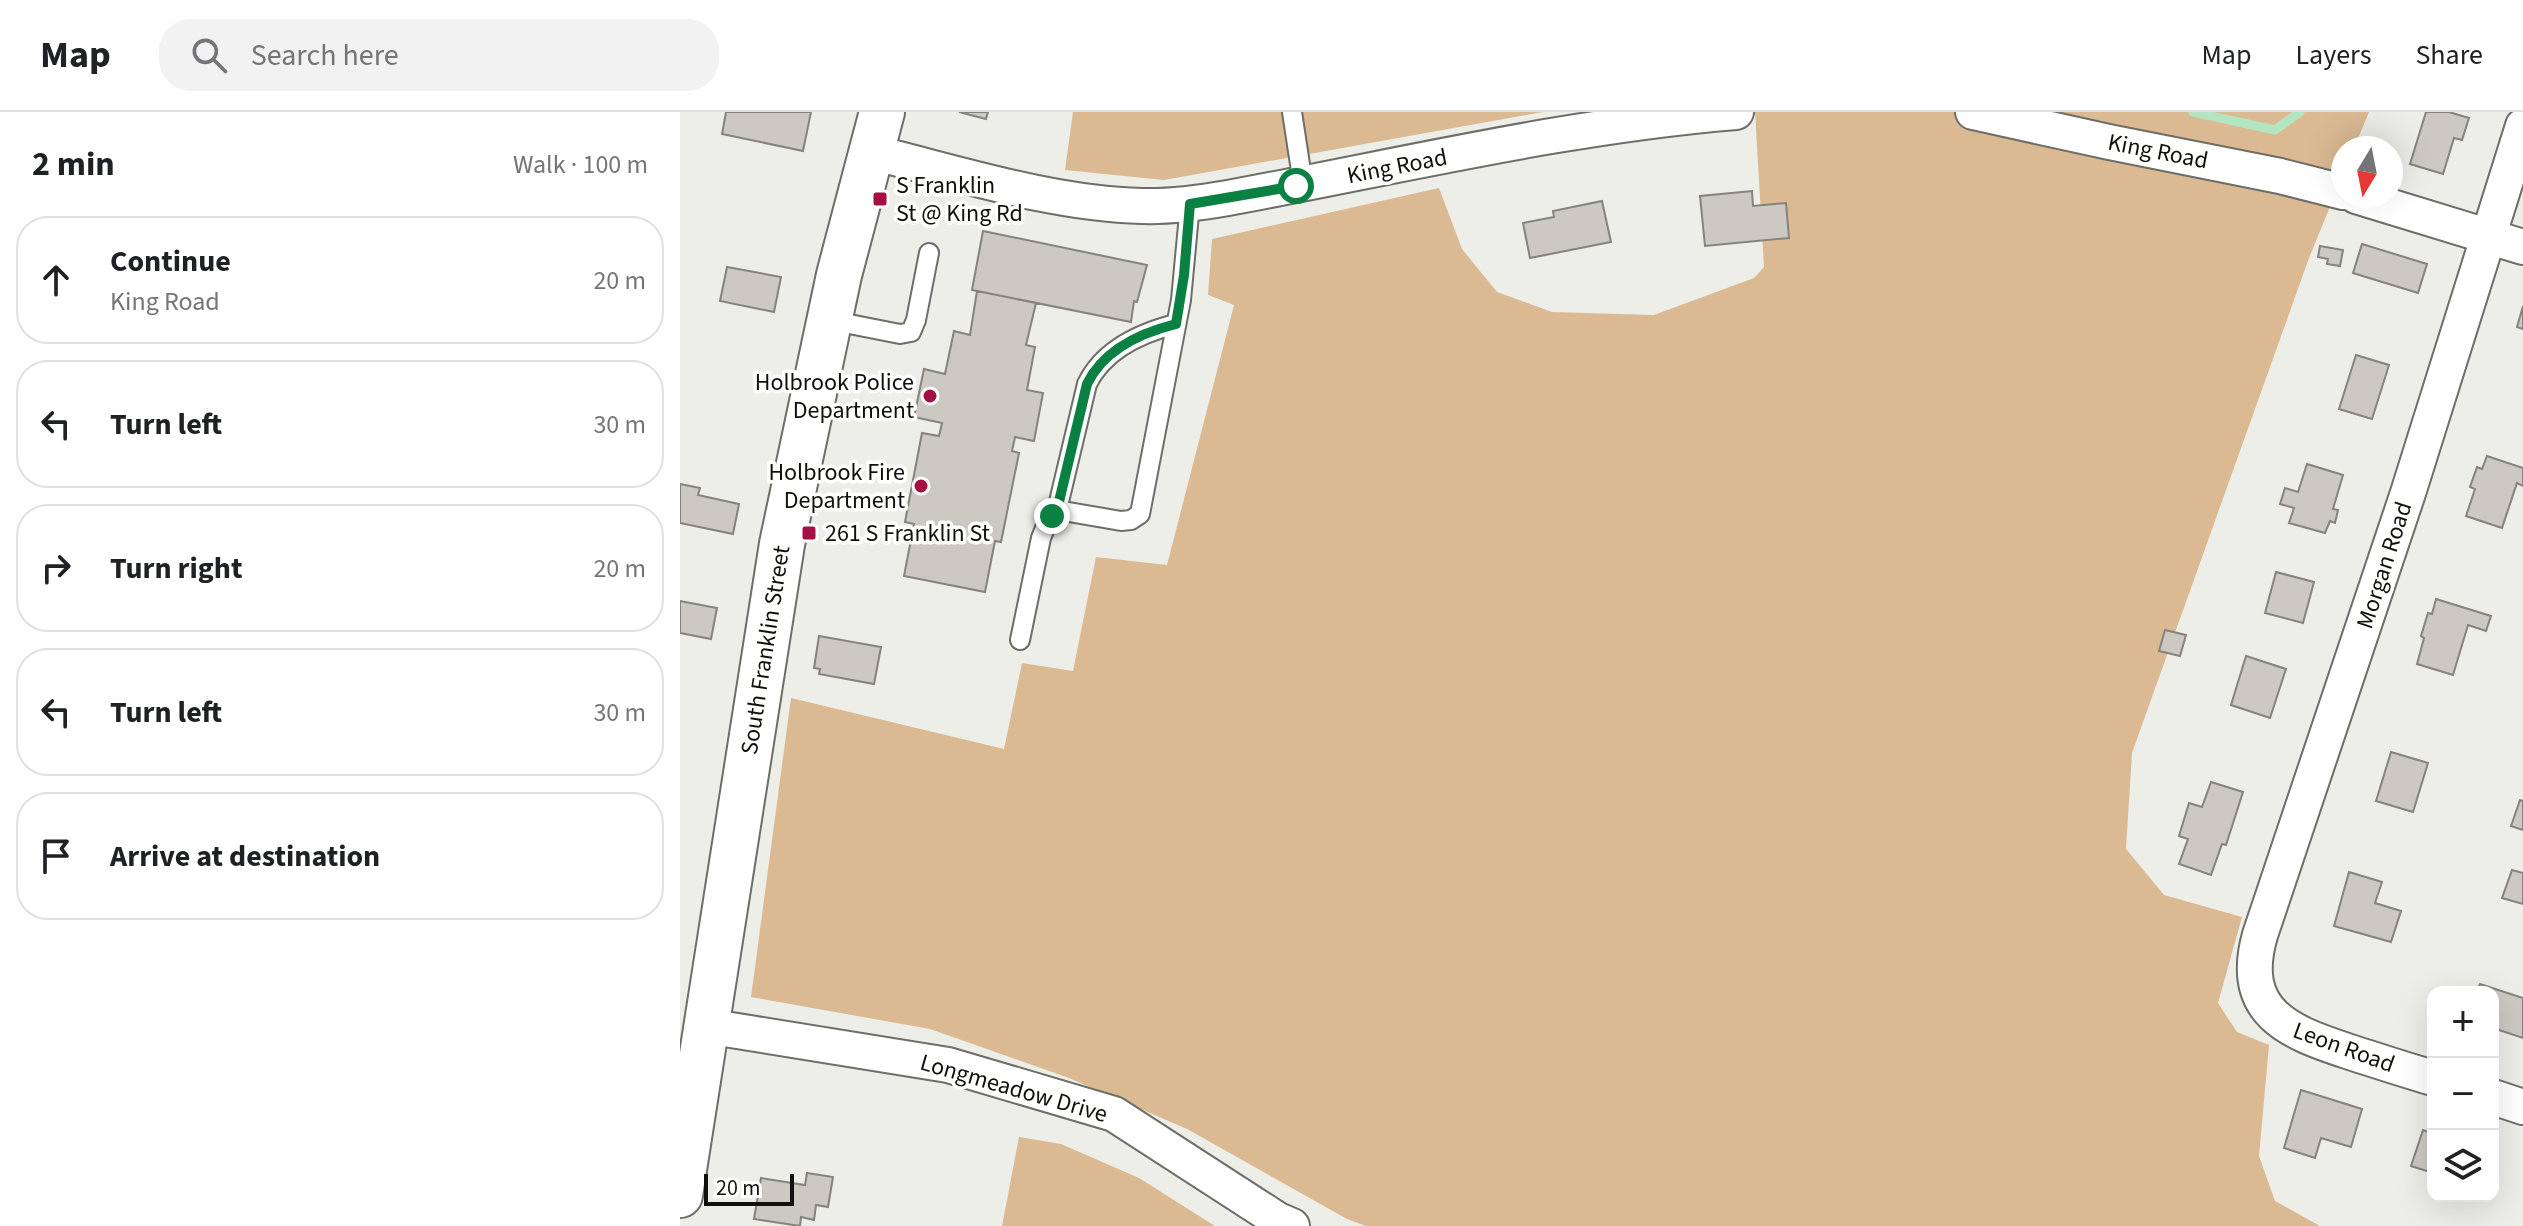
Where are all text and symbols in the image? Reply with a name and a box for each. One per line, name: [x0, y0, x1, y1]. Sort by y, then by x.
search box: [159, 19, 719, 91]
text: Map: [40, 28, 111, 82]
icon: search: [187, 33, 231, 77]
text: Search here: [251, 34, 399, 77]
text: Map: [2201, 35, 2251, 75]
text: Layers: [2295, 35, 2371, 75]
text: Share: [2415, 35, 2483, 75]
street label: King Road: [2105, 125, 2211, 178]
north arrow: [2331, 136, 2403, 208]
text: 2 min: [32, 140, 115, 189]
street label: King Road: [1344, 140, 1450, 193]
text: Walk · 100 m: [513, 146, 648, 183]
place label: S Franklin St @ King Rd: [896, 168, 1023, 231]
route start: [1278, 168, 1314, 204]
marker: S Franklin St @ King Rd: [871, 190, 889, 208]
text: Continue: [110, 240, 231, 283]
icon: ahead: [34, 258, 78, 302]
text: 20 m: [593, 262, 646, 299]
text: King Road: [110, 283, 220, 320]
place label: Holbrook Police Department: [755, 365, 914, 428]
marker: Holbrook Police Department: [921, 387, 939, 405]
icon: left: [34, 402, 78, 446]
text: Turn left: [110, 403, 222, 446]
text: 30 m: [593, 406, 646, 443]
place label: Holbrook Fire Department: [768, 455, 905, 518]
marker: Holbrook Fire Department: [912, 477, 930, 495]
street label: Morgan Road: [2347, 497, 2421, 633]
route end: [1034, 498, 1070, 534]
place label: 261 S Franklin St: [825, 516, 990, 551]
marker: 261 S Franklin St: [800, 524, 818, 542]
street label: South Franklin Street: [732, 543, 799, 757]
icon: right: [34, 546, 78, 590]
text: Turn right: [110, 547, 242, 590]
text: 20 m: [593, 550, 646, 587]
icon: left: [34, 690, 78, 734]
text: Turn left: [110, 691, 222, 734]
text: 30 m: [593, 694, 646, 731]
icon: arrive: [34, 834, 78, 878]
text: Arrive at destination: [110, 835, 380, 878]
map controls: [2427, 986, 2499, 1202]
button: +: [2427, 986, 2499, 1058]
street label: Leon Road: [2288, 1013, 2399, 1082]
street label: Longmeadow Drive: [916, 1045, 1112, 1132]
button: −: [2427, 1058, 2499, 1130]
button: layers: [2427, 1130, 2499, 1202]
scale bar: [704, 1170, 794, 1206]
text: 20 m: [716, 1172, 761, 1204]

